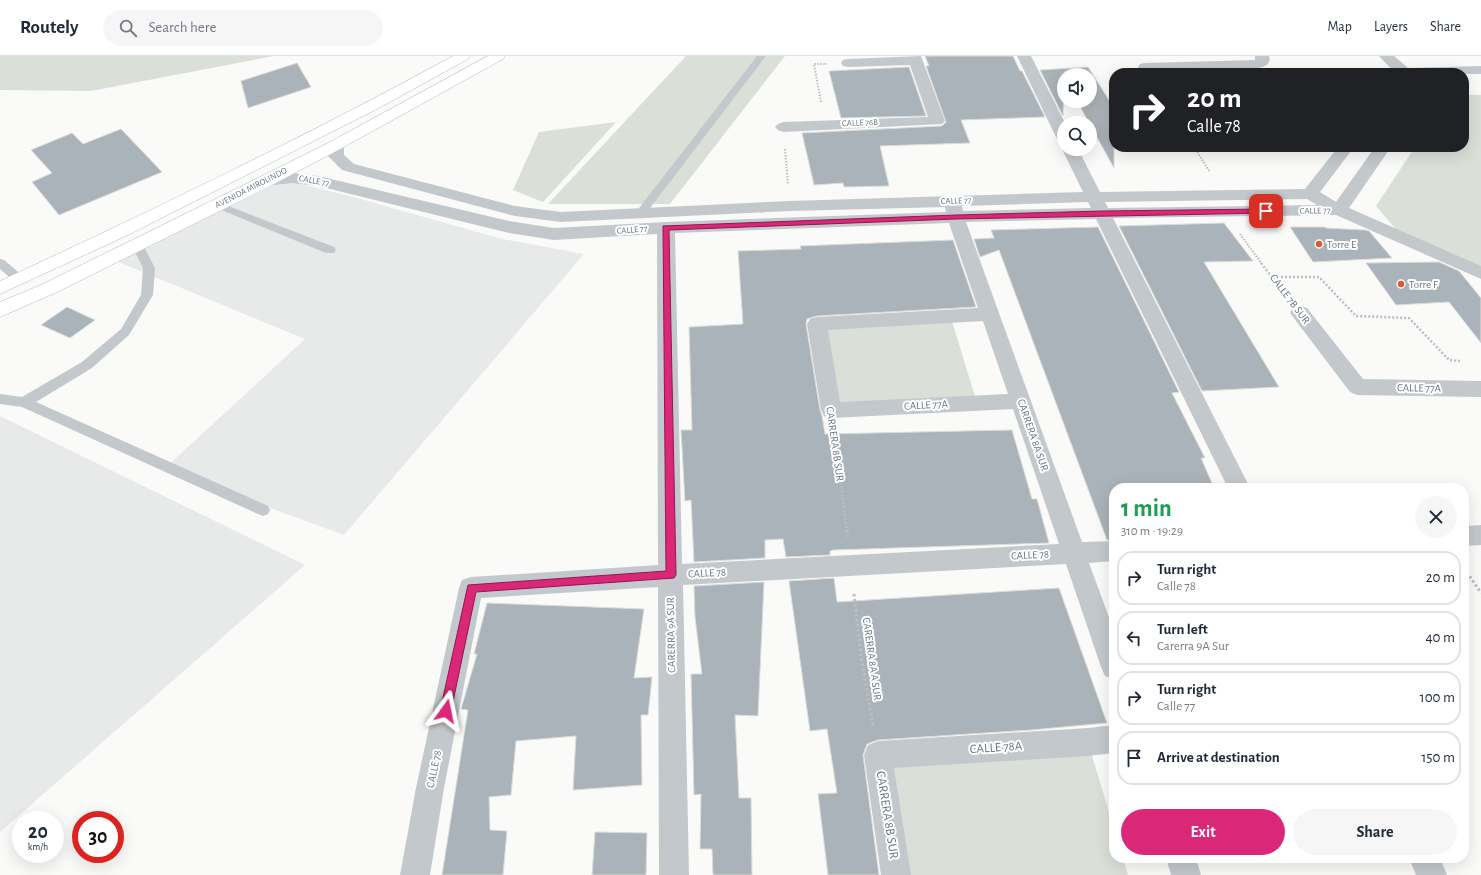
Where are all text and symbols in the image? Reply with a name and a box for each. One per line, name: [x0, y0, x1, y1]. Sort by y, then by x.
search box: [103, 10, 383, 46]
icon: search: [117, 17, 139, 39]
text: Routely: [20, 18, 79, 37]
text: Search here: [149, 20, 216, 35]
text: Map: [1327, 20, 1352, 34]
text: Layers: [1374, 20, 1408, 34]
text: Share: [1430, 20, 1461, 34]
map controls: [1057, 68, 1097, 156]
button: sound: [1057, 68, 1097, 108]
icon: right: [1121, 84, 1173, 136]
text: 20 m: [1187, 85, 1242, 113]
button: search: [1057, 116, 1097, 156]
street label: CALLE 76B: [842, 118, 878, 128]
text: Calle 78: [1187, 118, 1241, 136]
street label: AVENIDA MIROLINDO: [214, 166, 289, 210]
street label: CALLE 77: [298, 174, 330, 188]
pin: [1249, 194, 1283, 228]
street label: CALLE 77: [941, 196, 972, 206]
icon: arrive: [1255, 200, 1277, 222]
street label: CALLE 77: [1300, 206, 1331, 216]
street label: CALLE 77: [616, 224, 648, 236]
marker: Torre E: [1314, 239, 1324, 249]
place label: Torre E: [1327, 239, 1357, 250]
street label: CALLE 7B SUR: [1268, 272, 1312, 326]
marker: Torre F: [1396, 279, 1406, 289]
place label: Torre F: [1409, 279, 1438, 290]
street label: CALLE 77A: [1397, 382, 1442, 394]
street label: CALLE 77A: [904, 398, 949, 412]
street label: CARRERA 8A SUR: [1016, 398, 1050, 472]
street label: CARRERA 8B SUR: [824, 406, 846, 482]
button: close: [1415, 496, 1457, 538]
text: 1 min: [1121, 497, 1172, 521]
text: 310 m · 19:29: [1121, 525, 1183, 538]
street label: CALLE 78: [1011, 549, 1049, 561]
text: Turn right: [1157, 562, 1216, 577]
street label: CALLE 78: [688, 567, 726, 579]
icon: right: [1123, 567, 1145, 589]
text: 20 m: [1426, 570, 1455, 585]
text: Calle 78: [1157, 580, 1196, 593]
street label: CARERRA 9A SUR: [665, 597, 677, 673]
street label: CARERRA 8A A SUR: [861, 617, 883, 701]
text: Turn left: [1157, 622, 1208, 637]
icon: left: [1123, 627, 1145, 649]
text: 40 m: [1425, 630, 1455, 645]
text: Carerra 9A Sur: [1157, 640, 1229, 653]
text: Turn right: [1157, 682, 1216, 697]
icon: right: [1123, 687, 1145, 709]
position arrow: [425, 690, 467, 732]
text: 100 m: [1420, 690, 1455, 705]
text: Calle 77: [1157, 700, 1195, 713]
street label: CALLE 78A: [969, 740, 1023, 756]
icon: arrive: [1123, 747, 1145, 769]
street label: CALLE 78: [425, 749, 443, 789]
text: Arrive at destination: [1157, 750, 1280, 765]
text: 150 m: [1421, 750, 1455, 765]
street label: CARRERA 8B SUR: [874, 770, 900, 860]
button: Exit: [1121, 809, 1285, 855]
button: Share: [1293, 809, 1457, 855]
speed limit sign: 30: [72, 811, 124, 863]
text: 20: [28, 822, 48, 842]
text: km/h: [28, 842, 48, 852]

